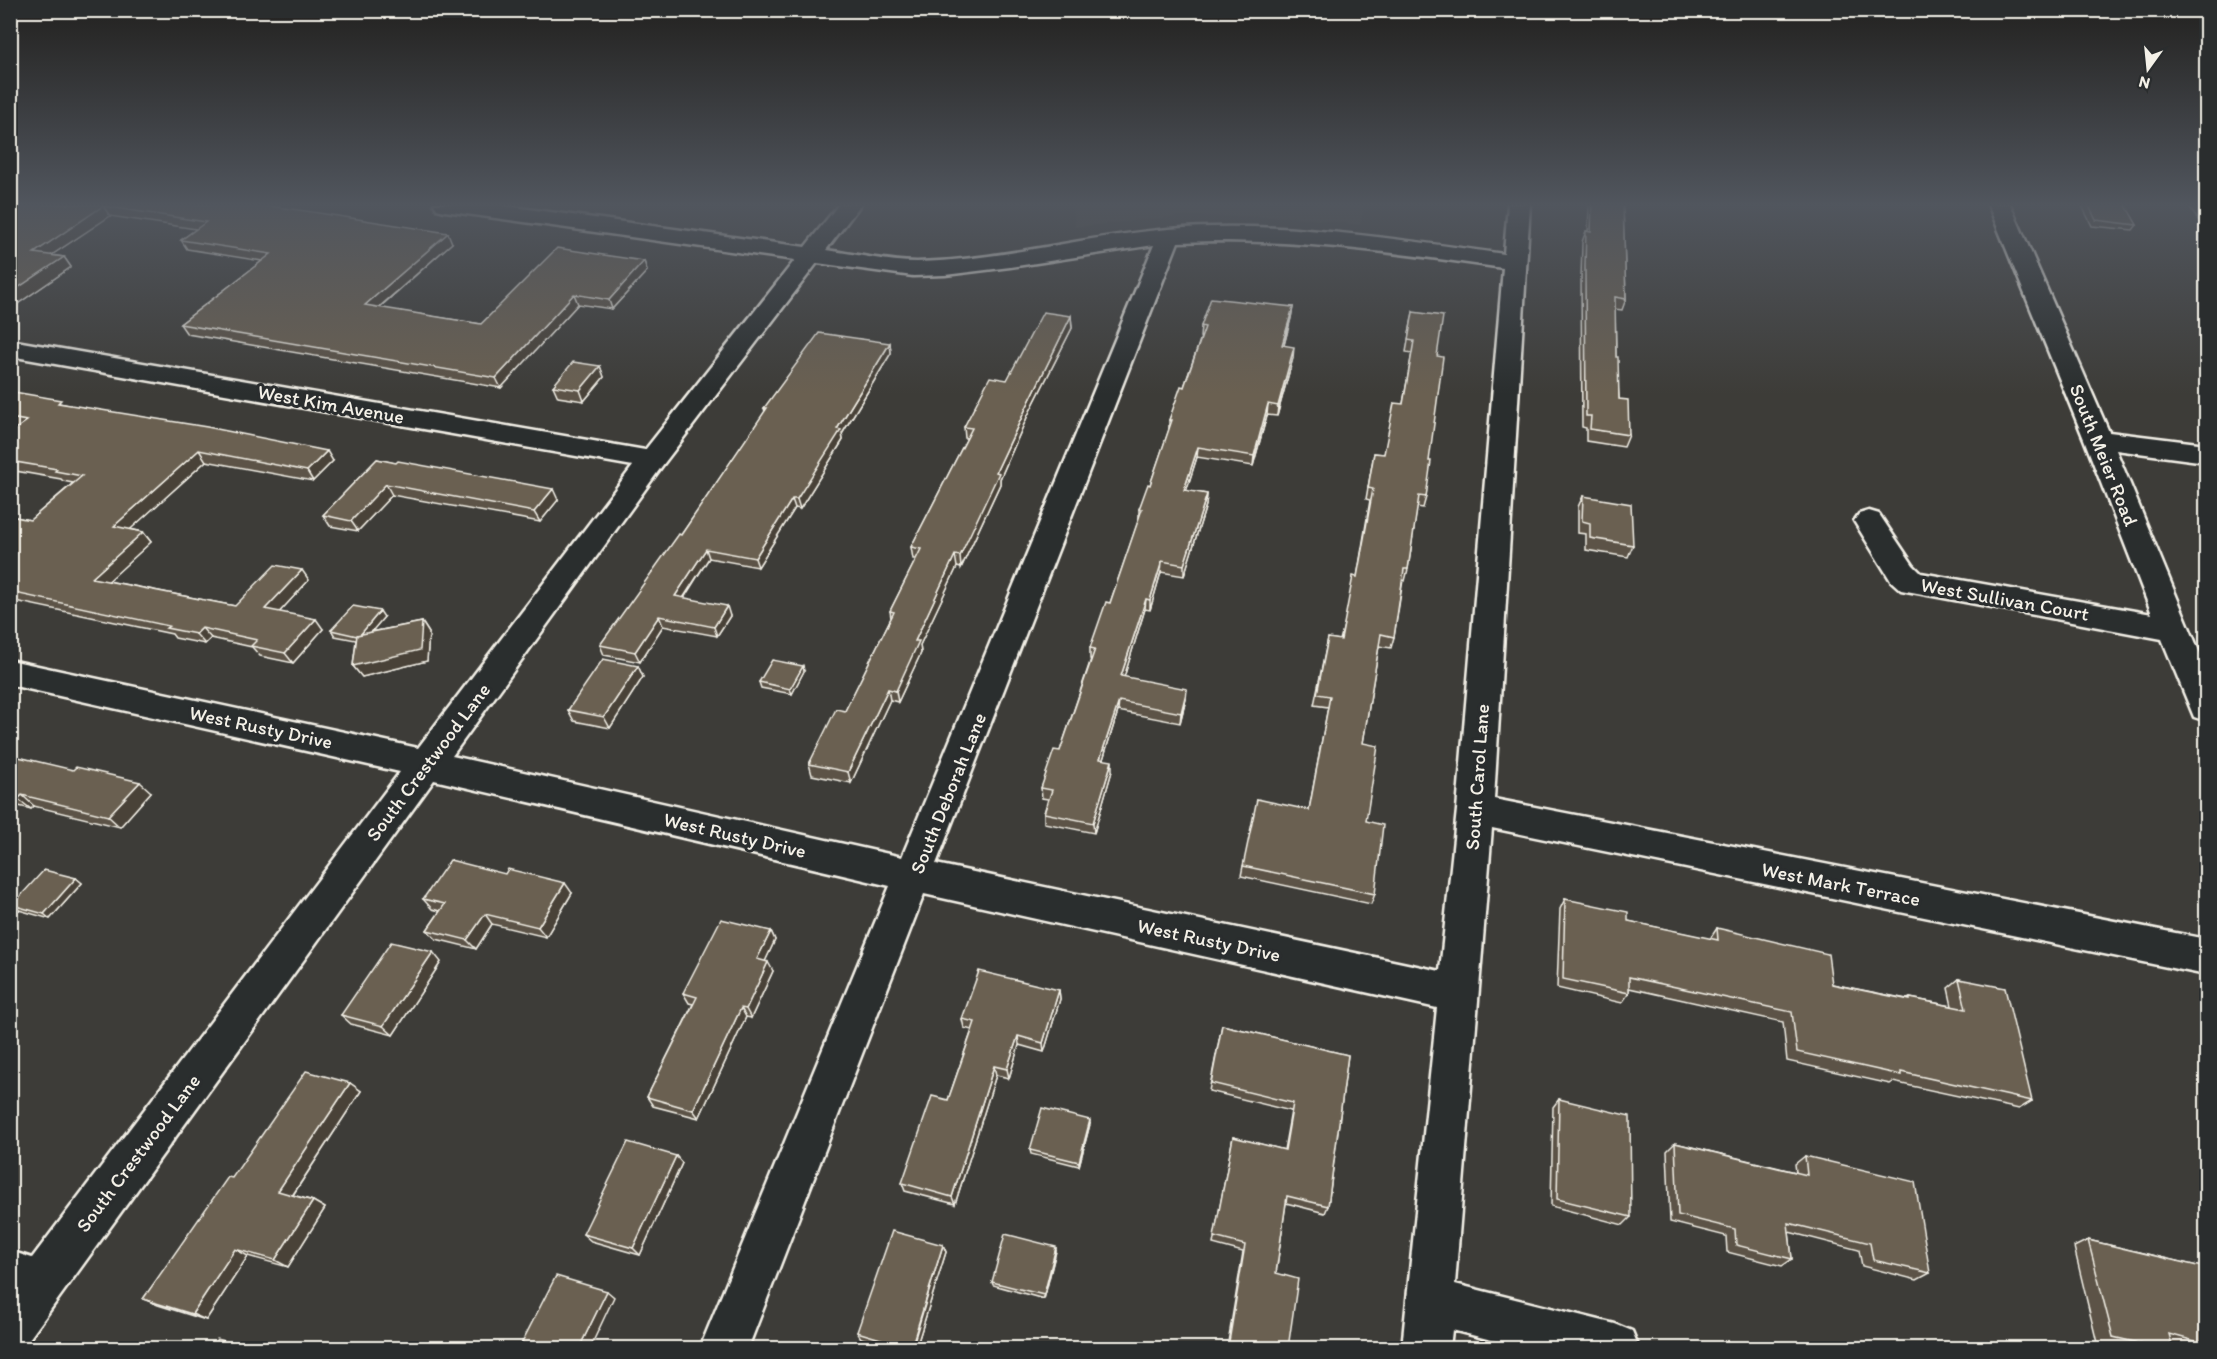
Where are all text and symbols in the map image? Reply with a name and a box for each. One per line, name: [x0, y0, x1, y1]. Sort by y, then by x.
north arrow: [2118, 39, 2178, 99]
text: N: [2137, 72, 2152, 94]
street label: West Kim Avenue: [256, 379, 406, 429]
street label: South Meier Road: [2065, 380, 2143, 530]
street label: West Sullivan Court: [1919, 572, 2092, 626]
street label: South Crestwood Lane: [361, 678, 495, 846]
street label: West Rusty Drive: [187, 700, 335, 754]
street label: South Carol Lane: [1460, 703, 1494, 851]
street label: South Deborah Lane: [905, 709, 991, 877]
street label: West Rusty Drive: [661, 807, 809, 863]
street label: West Mark Terrace: [1760, 857, 1922, 911]
street label: West Rusty Drive: [1135, 913, 1283, 967]
street label: South Crestwood Lane: [71, 1069, 205, 1237]

